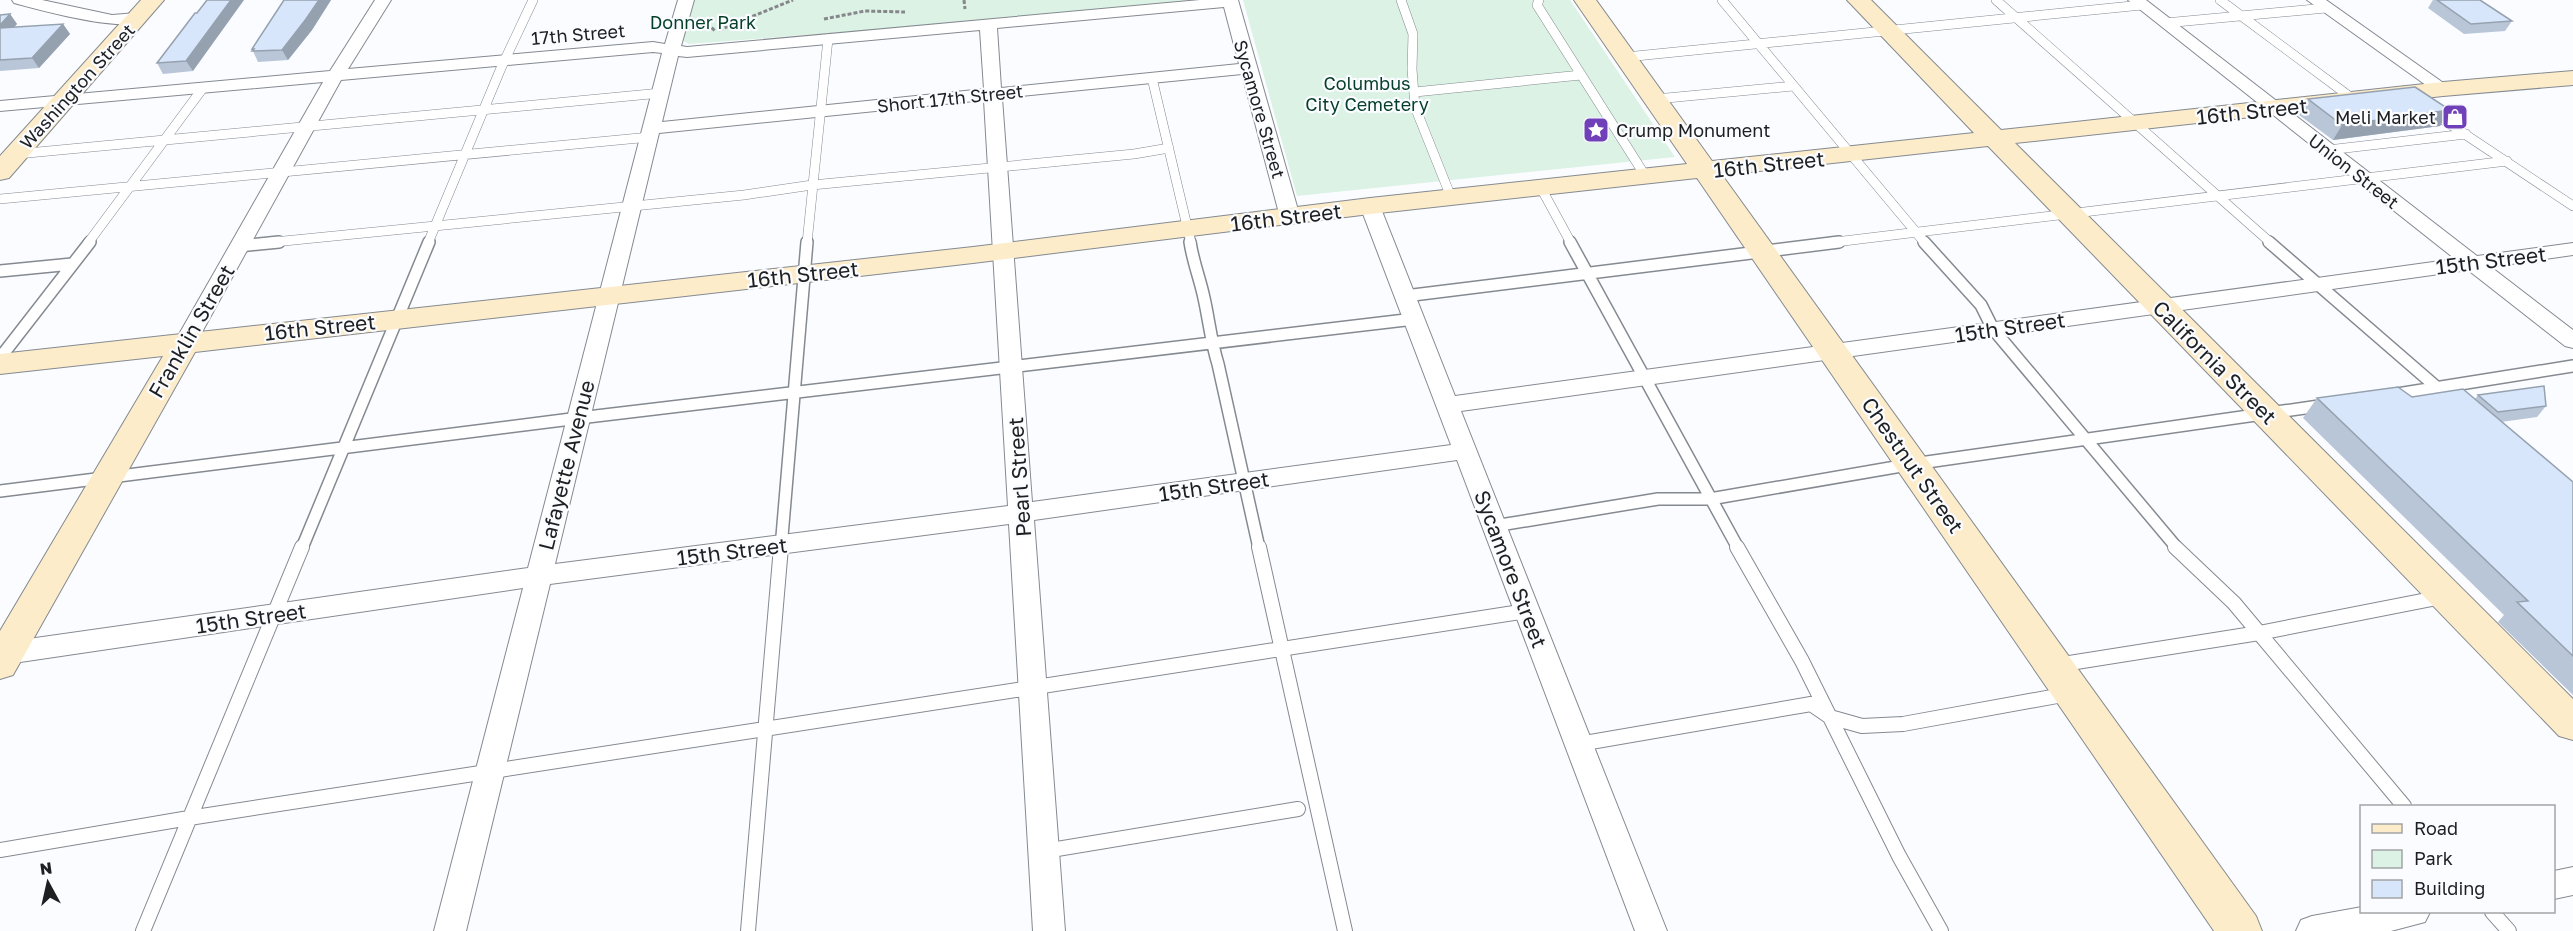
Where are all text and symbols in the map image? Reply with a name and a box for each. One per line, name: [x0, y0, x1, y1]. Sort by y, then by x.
park label: Donner Park: [650, 11, 756, 33]
street label: Washington Street: [15, 19, 139, 153]
street label: 17th Street: [530, 19, 626, 49]
street label: Sycamore Street: [1230, 37, 1290, 181]
park label: Columbus City Cemetery: [1305, 72, 1429, 115]
street label: Short 17th Street: [876, 79, 1024, 117]
street label: 16th Street: [2195, 92, 2309, 130]
shop icon: Meli Market: [2440, 102, 2470, 132]
place label: Meli Market: [2335, 106, 2436, 128]
place icon: Crump Monument: [1581, 115, 1611, 145]
place label: Crump Monument: [1616, 119, 1770, 141]
street label: Union Street: [2304, 129, 2404, 213]
street label: 16th Street: [1712, 145, 1826, 183]
street label: 16th Street: [1229, 197, 1343, 237]
street label: 15th Street: [2434, 240, 2548, 280]
street label: 16th Street: [746, 255, 860, 293]
street label: Franklin Street: [142, 260, 240, 402]
street label: California Street: [2148, 295, 2282, 429]
street label: 15th Street: [1953, 306, 2067, 348]
street label: 16th Street: [263, 308, 377, 346]
street label: Lafayette Avenue: [532, 377, 600, 553]
street label: Chestnut Street: [1856, 392, 1970, 538]
street label: Pearl Street: [1002, 416, 1036, 538]
street label: 15th Street: [1157, 465, 1271, 507]
street label: Sycamore Street: [1469, 487, 1553, 651]
street label: 15th Street: [675, 531, 789, 571]
street label: 15th Street: [194, 597, 308, 639]
legend: [2360, 805, 2555, 913]
text: Road: [2414, 817, 2458, 839]
text: Park: [2414, 847, 2453, 869]
north arrow: [18, 853, 78, 913]
text: N: [38, 857, 53, 879]
text: Building: [2414, 877, 2485, 899]

